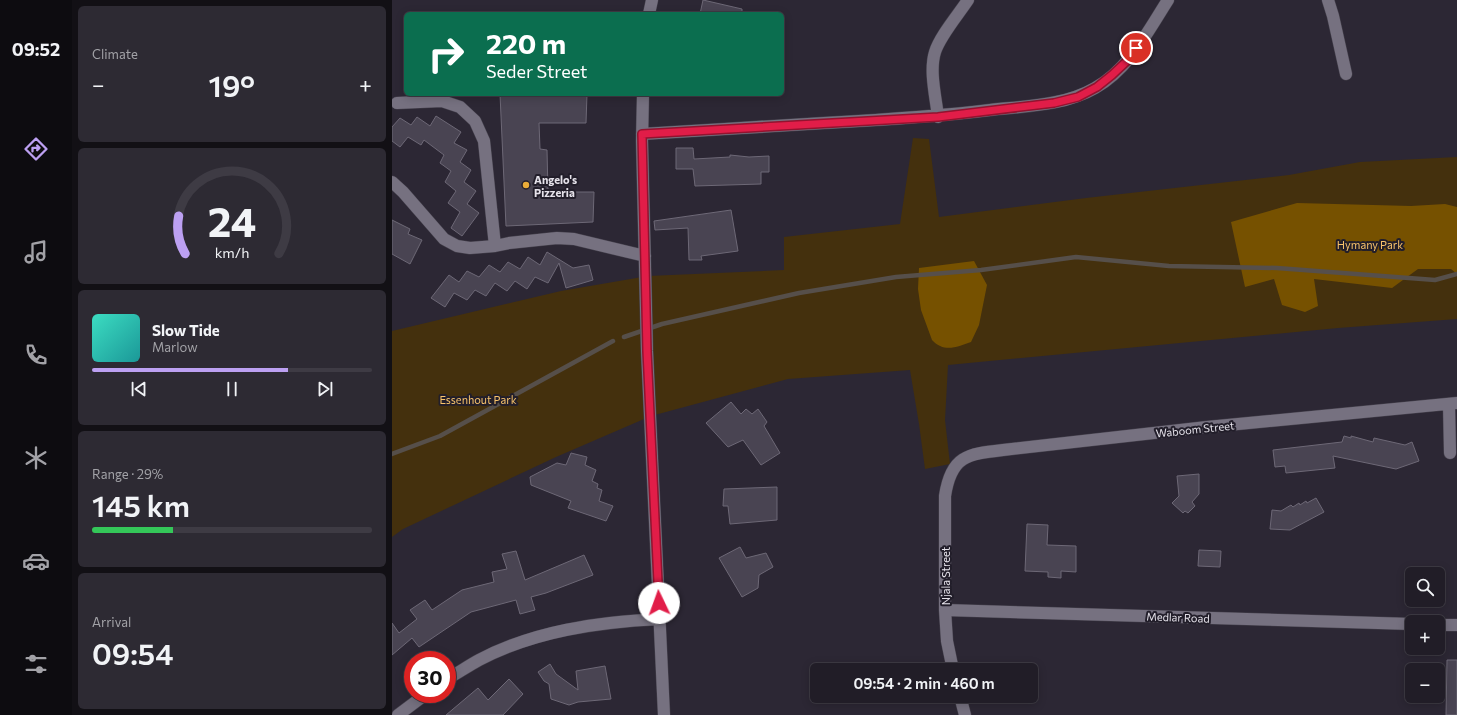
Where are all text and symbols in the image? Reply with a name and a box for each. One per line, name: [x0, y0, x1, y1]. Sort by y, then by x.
text: 220 m: [486, 26, 566, 60]
icon: right: [420, 28, 472, 80]
pin: [1119, 31, 1153, 65]
icon: arrive: [1125, 37, 1147, 59]
text: 09:52: [12, 38, 60, 60]
text: Climate: [92, 46, 138, 62]
text: Seder Street: [486, 60, 587, 82]
text: 19°: [209, 66, 255, 103]
text: −: [92, 71, 105, 98]
text: +: [359, 71, 372, 98]
icon: directions: [22, 135, 50, 163]
place label: Angelo's Pizzeria: [534, 173, 577, 199]
marker: Angelo's Pizzeria: [521, 180, 531, 190]
text: 24: [208, 194, 256, 245]
icon: music: [22, 238, 50, 266]
park label: Hymany Park: [1337, 238, 1403, 251]
text: km/h: [215, 242, 249, 260]
text: Slow Tide: [152, 321, 220, 339]
text: Marlow: [152, 339, 198, 355]
icon: phone: [22, 341, 50, 369]
icon: previous: [128, 378, 150, 400]
icon: pause: [221, 378, 243, 400]
icon: next: [314, 378, 336, 400]
park label: Essenhout Park: [439, 393, 517, 406]
street label: Waboom Street: [1155, 418, 1235, 440]
icon: climate: [22, 444, 50, 472]
text: Range · 29%: [92, 466, 163, 482]
text: 145 km: [92, 486, 190, 523]
street label: Njala Street: [939, 546, 952, 605]
icon: car: [22, 547, 50, 575]
map controls: [1405, 567, 1445, 703]
button: search: [1405, 567, 1445, 607]
position arrow: [638, 582, 680, 624]
street label: Medlar Road: [1146, 609, 1210, 625]
text: Arrival: [92, 614, 131, 630]
button: +: [1405, 615, 1445, 655]
text: 09:54: [92, 634, 174, 671]
icon: filters: [22, 650, 50, 678]
speed limit sign: 30: [404, 651, 456, 703]
button: −: [1405, 663, 1445, 703]
text: 09:54 · 2 min · 460 m: [853, 674, 995, 692]

